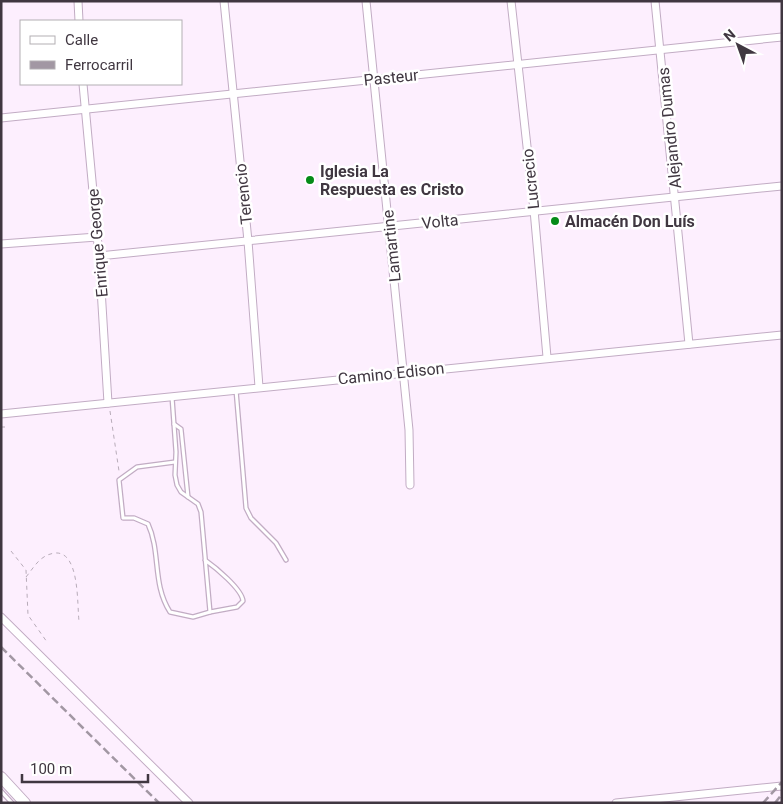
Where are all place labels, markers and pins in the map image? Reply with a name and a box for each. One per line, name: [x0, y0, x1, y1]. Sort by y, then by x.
place label: Iglesia La Respuesta es Cristo: [320, 162, 464, 199]
marker: Iglesia La Respuesta es Cristo: [304, 174, 316, 186]
place label: Almacén Don Luís: [565, 212, 695, 231]
marker: Almacén Don Luís: [549, 215, 561, 227]

